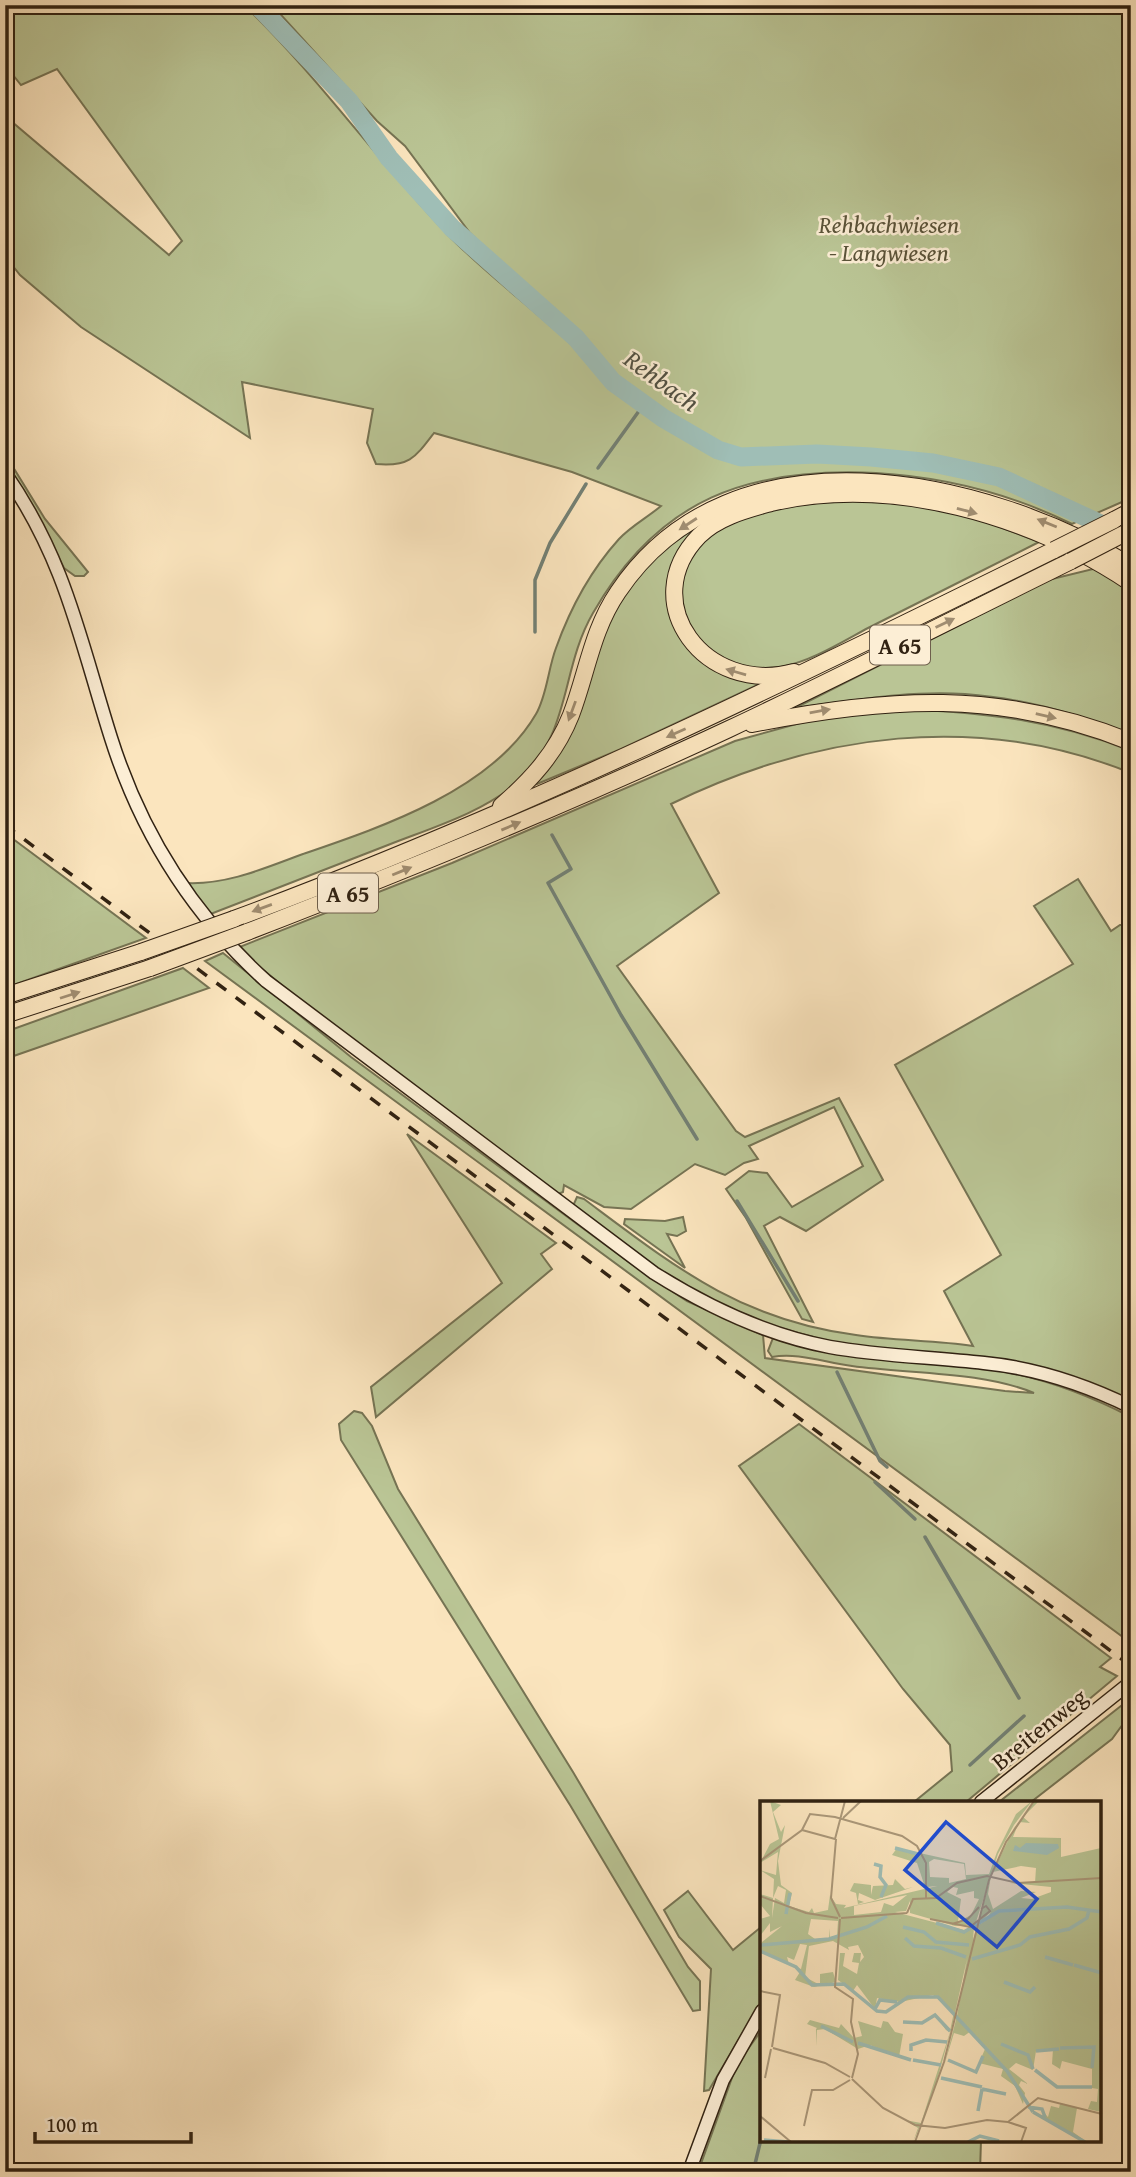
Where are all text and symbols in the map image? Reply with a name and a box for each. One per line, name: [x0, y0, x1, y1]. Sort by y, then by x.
park label: Rehbachwiesen - Langwiesen: [818, 207, 959, 270]
water label: Rehbach: [615, 339, 708, 421]
one-way arrow: [956, 506, 978, 517]
one-way arrow: [679, 517, 698, 530]
one-way arrow: [1037, 517, 1058, 528]
one-way arrow: [935, 618, 955, 629]
road number: A 65: [870, 625, 930, 664]
one-way arrow: [725, 666, 747, 677]
one-way arrow: [566, 701, 577, 722]
one-way arrow: [809, 705, 831, 716]
one-way arrow: [1035, 710, 1057, 721]
one-way arrow: [666, 727, 686, 739]
one-way arrow: [501, 820, 522, 831]
one-way arrow: [392, 866, 413, 877]
road number: A 65: [318, 874, 378, 912]
one-way arrow: [251, 903, 272, 914]
one-way arrow: [60, 989, 81, 1000]
street label: Breitenweg: [984, 1679, 1094, 1779]
inset map: [760, 1801, 1101, 2142]
scale bar: [35, 2100, 191, 2144]
text: 100 m: [46, 2109, 98, 2140]

